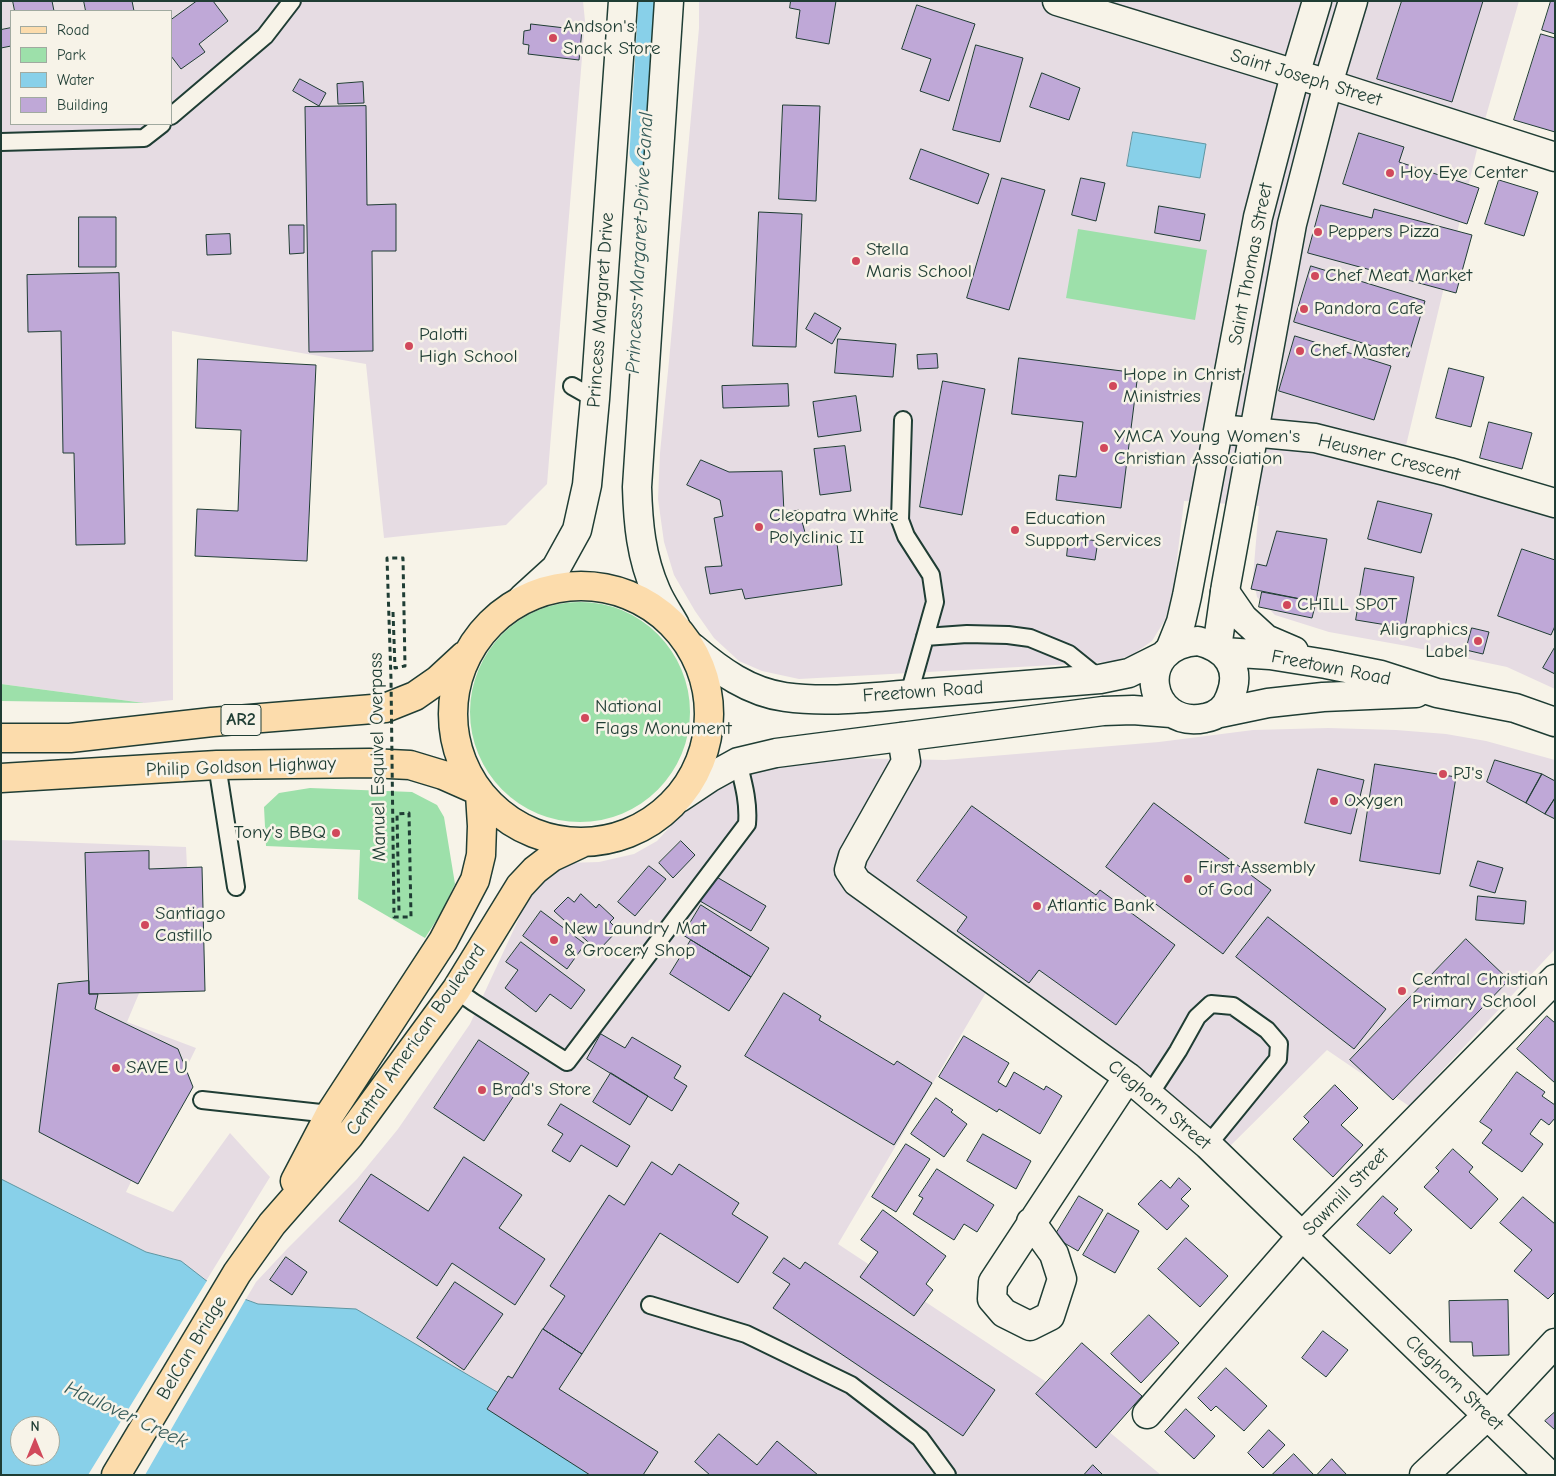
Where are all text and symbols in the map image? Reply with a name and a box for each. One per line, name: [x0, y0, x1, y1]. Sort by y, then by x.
legend: [10, 10, 172, 125]
place label: Andson's Snack Store: [563, 16, 661, 60]
text: Road: [57, 21, 89, 39]
marker: Andson's Snack Store: [547, 32, 559, 44]
street label: Saint Joseph Street: [1228, 44, 1384, 112]
text: Park: [57, 46, 86, 64]
text: Water: [57, 71, 94, 89]
text: Building: [57, 96, 108, 114]
water label: Princess Margaret Drive Canal: [621, 112, 659, 374]
place label: Hoy Eye Center: [1400, 162, 1528, 184]
marker: Hoy Eye Center: [1384, 167, 1396, 179]
street label: Saint Thomas Street: [1224, 181, 1278, 347]
street label: Princess Margaret Drive: [583, 212, 619, 408]
place label: Peppers Pizza: [1328, 221, 1440, 243]
marker: Peppers Pizza: [1312, 226, 1324, 238]
place label: Stella Maris School: [866, 239, 972, 283]
marker: Stella Maris School: [850, 255, 862, 267]
place label: Chef Meat Market: [1325, 265, 1472, 287]
marker: Chef Meat Market: [1309, 270, 1321, 282]
place label: Pandora Cafe: [1314, 298, 1424, 320]
marker: Pandora Cafe: [1298, 303, 1310, 315]
place label: Palotti High School: [419, 324, 518, 368]
marker: Palotti High School: [403, 340, 415, 352]
place label: Chef Master: [1310, 340, 1409, 362]
marker: Chef Master: [1294, 345, 1306, 357]
place label: Hope in Christ Ministries: [1123, 364, 1241, 408]
marker: Hope in Christ Ministries: [1107, 380, 1119, 392]
place label: YMCA Young Women's Christian Association: [1114, 426, 1300, 470]
street label: Heusner Crescent: [1316, 429, 1462, 487]
marker: YMCA Young Women's Christian Association: [1098, 442, 1110, 454]
place label: Cleopatra White Polyclinic II: [769, 505, 898, 549]
place label: Education Support Services: [1025, 508, 1161, 552]
marker: Cleopatra White Polyclinic II: [753, 521, 765, 533]
marker: Education Support Services: [1009, 524, 1021, 536]
place label: CHILL SPOT: [1297, 594, 1398, 616]
marker: CHILL SPOT: [1281, 599, 1293, 611]
place label: Aligraphics Label: [1380, 619, 1468, 663]
marker: Aligraphics Label: [1472, 635, 1484, 647]
street label: Freetown Road: [1269, 645, 1393, 691]
street label: Manuel Esquivel Overpass: [365, 652, 391, 862]
street label: Freetown Road: [862, 676, 984, 708]
place label: National Flags Monument: [595, 696, 732, 740]
road number: AR2: [221, 704, 261, 736]
marker: National Flags Monument: [579, 712, 591, 724]
street label: Philip Goldson Highway: [146, 752, 336, 782]
place label: PJ's: [1453, 763, 1483, 785]
marker: PJ's: [1437, 768, 1449, 780]
place label: Oxygen: [1344, 790, 1404, 812]
marker: Oxygen: [1328, 795, 1340, 807]
place label: Tony's BBQ: [234, 822, 326, 844]
marker: Tony's BBQ: [330, 827, 342, 839]
place label: First Assembly of God: [1198, 857, 1315, 901]
marker: First Assembly of God: [1182, 873, 1194, 885]
place label: Atlantic Bank: [1047, 895, 1154, 917]
marker: Atlantic Bank: [1031, 900, 1043, 912]
place label: Santiago Castillo: [155, 903, 225, 947]
place label: New Laundry Mat & Grocery Shop: [564, 918, 707, 962]
marker: Santiago Castillo: [139, 919, 151, 931]
marker: New Laundry Mat & Grocery Shop: [548, 934, 560, 946]
street label: Central American Boulevard: [341, 940, 491, 1140]
place label: Central Christian Primary School: [1412, 969, 1548, 1013]
marker: Central Christian Primary School: [1396, 985, 1408, 997]
street label: Cleghorn Street: [1103, 1055, 1215, 1155]
place label: SAVE U: [126, 1057, 188, 1079]
marker: SAVE U: [110, 1062, 122, 1074]
place label: Brad's Store: [492, 1079, 591, 1101]
marker: Brad's Store: [476, 1084, 488, 1096]
street label: Sawmill Street: [1298, 1143, 1394, 1241]
street label: BelCan Bridge: [152, 1292, 232, 1404]
street label: Cleghorn Street: [1400, 1330, 1508, 1436]
water label: Haulover Creek: [61, 1376, 191, 1454]
north arrow: [10, 1416, 60, 1466]
text: N: [30, 1418, 40, 1435]

